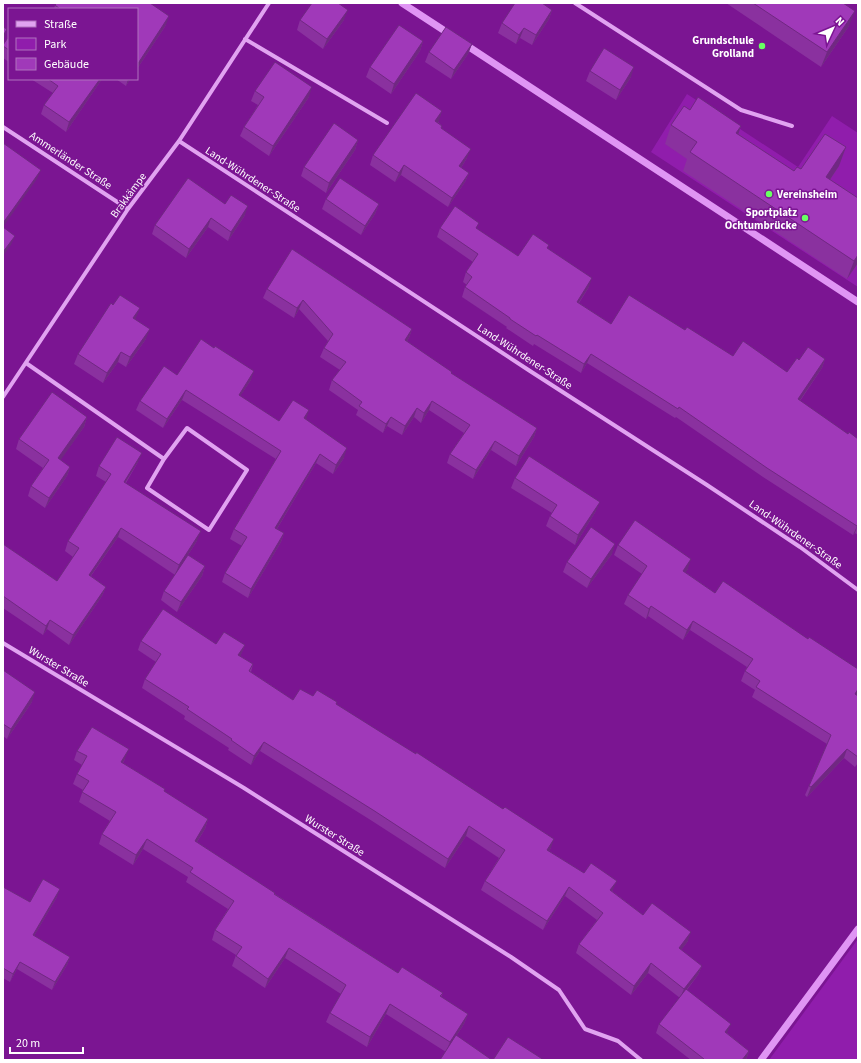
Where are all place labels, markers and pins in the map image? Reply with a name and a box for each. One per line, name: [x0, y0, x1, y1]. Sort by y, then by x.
place label: Grundschule Grolland: [692, 33, 754, 61]
marker: Grundschule Grolland: [757, 41, 767, 51]
place label: Vereinsheim: [776, 187, 837, 202]
marker: Vereinsheim: [764, 189, 774, 199]
place label: Sportplatz Ochtumbrücke: [725, 205, 797, 233]
marker: Sportplatz Ochtumbrücke: [800, 213, 810, 223]

